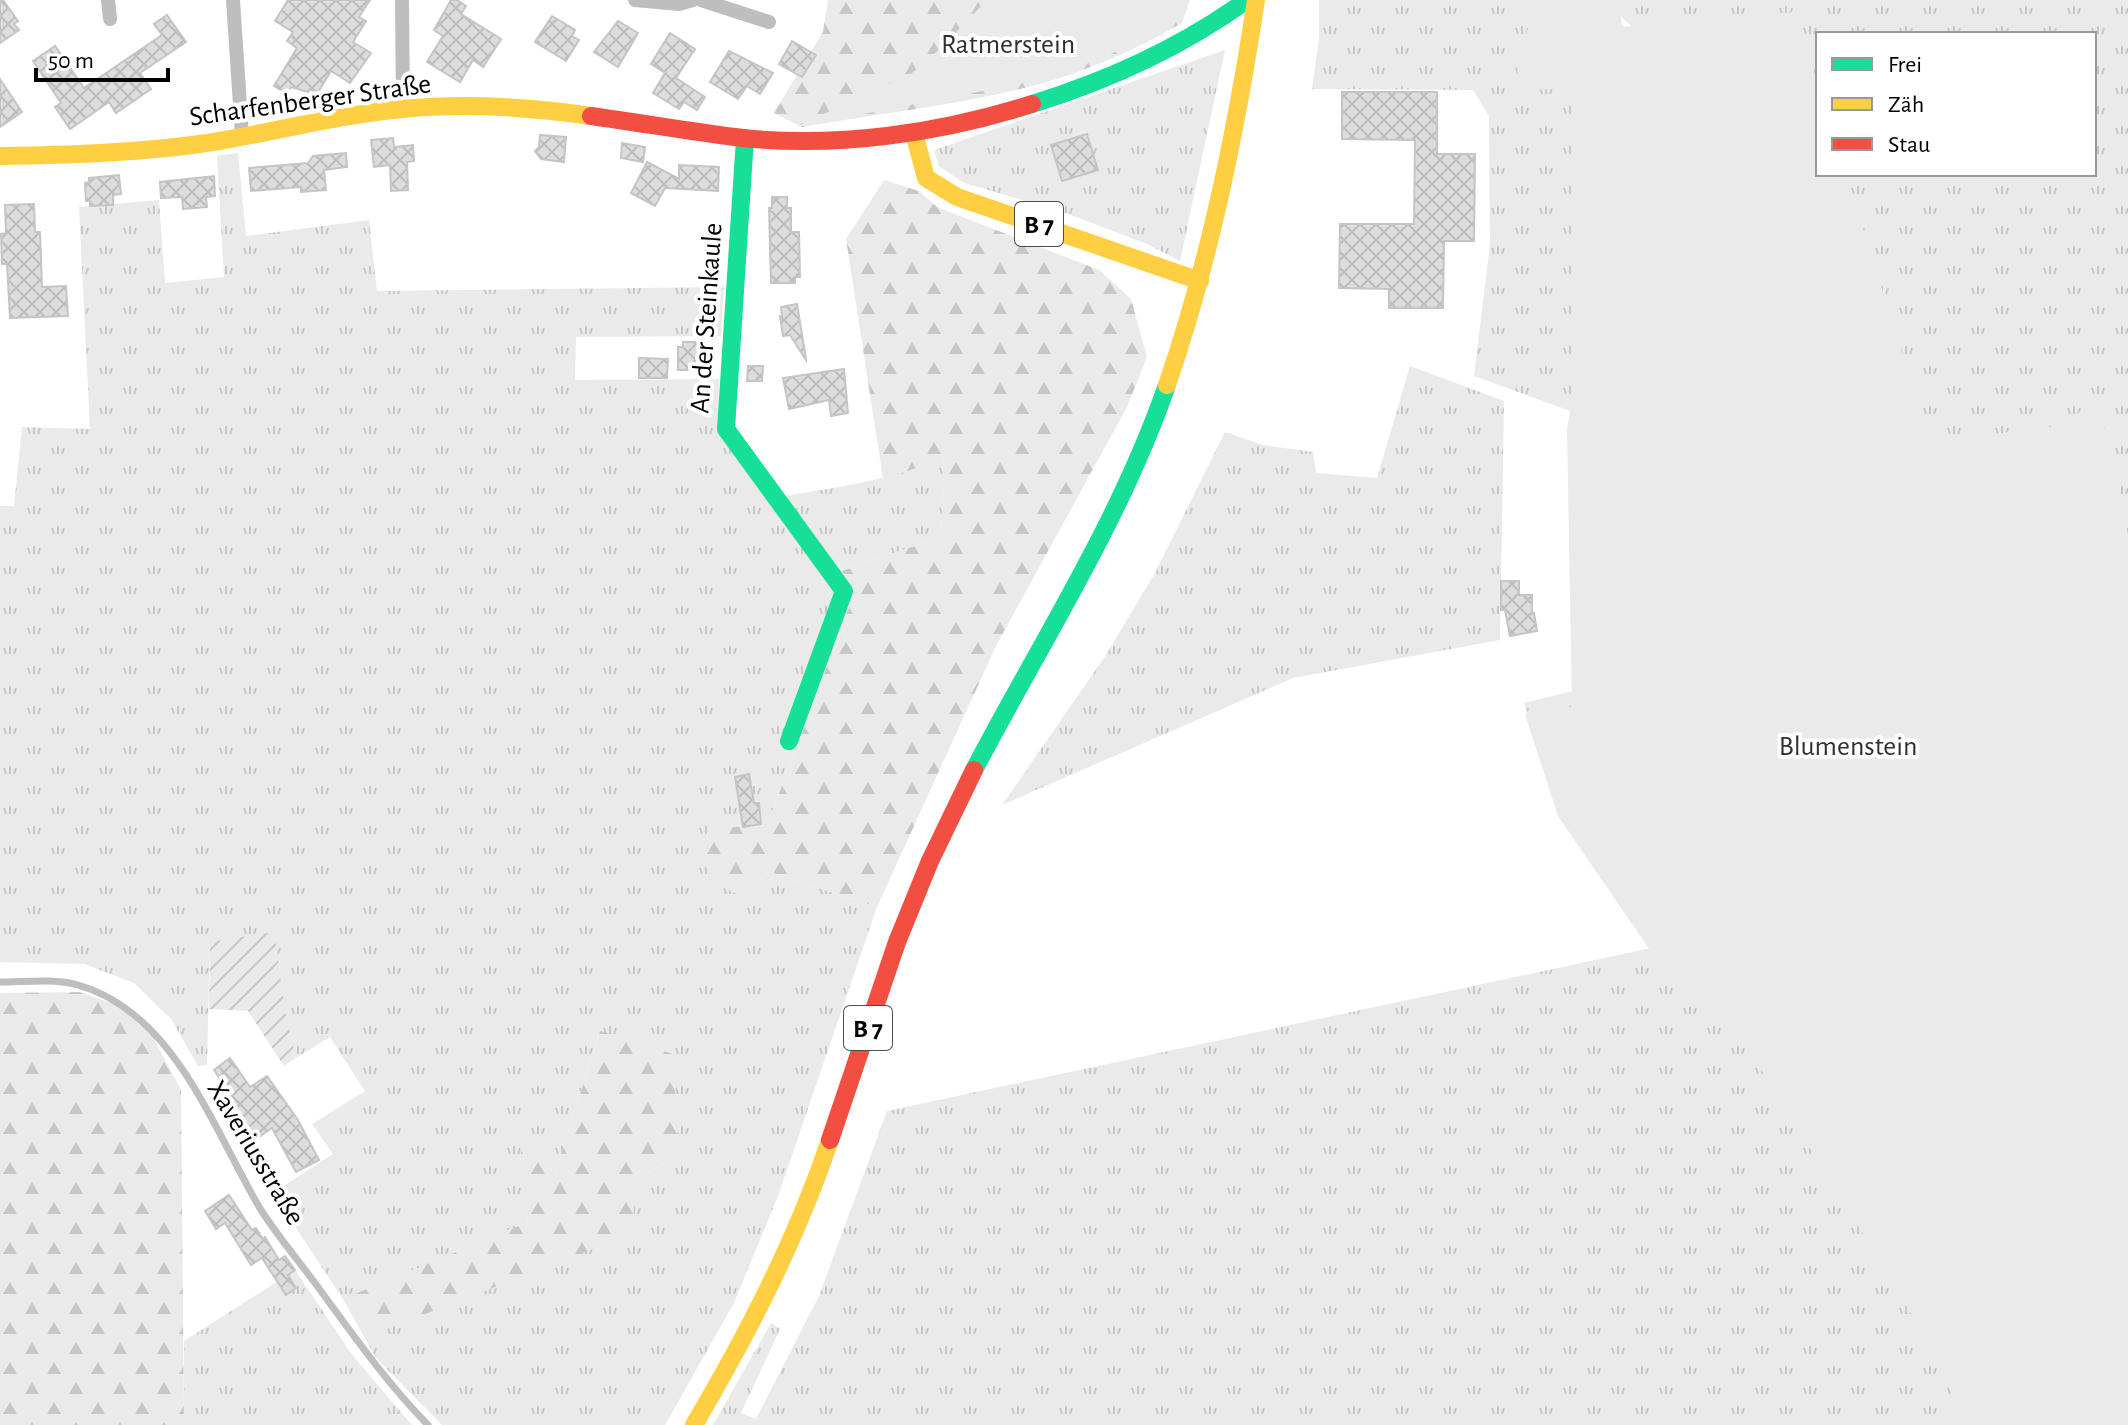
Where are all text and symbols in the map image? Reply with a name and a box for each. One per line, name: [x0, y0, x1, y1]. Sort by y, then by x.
park label: Ratmerstein: [941, 31, 1075, 59]
scale bar: [36, 32, 168, 82]
legend: [1816, 32, 2096, 176]
text: 50 m: [48, 49, 94, 73]
text: Frei: [1888, 53, 1922, 77]
street label: Scharfenberger Straße: [188, 70, 433, 132]
text: Zäh: [1888, 93, 1924, 117]
text: Stau: [1888, 133, 1930, 157]
road number: B 7: [1015, 202, 1063, 246]
street label: An der Steinkaule: [686, 222, 728, 414]
park label: Blumenstein: [1779, 733, 1917, 761]
road number: B 7: [844, 1006, 892, 1050]
street label: Xaveriusstraße: [201, 1076, 309, 1230]

